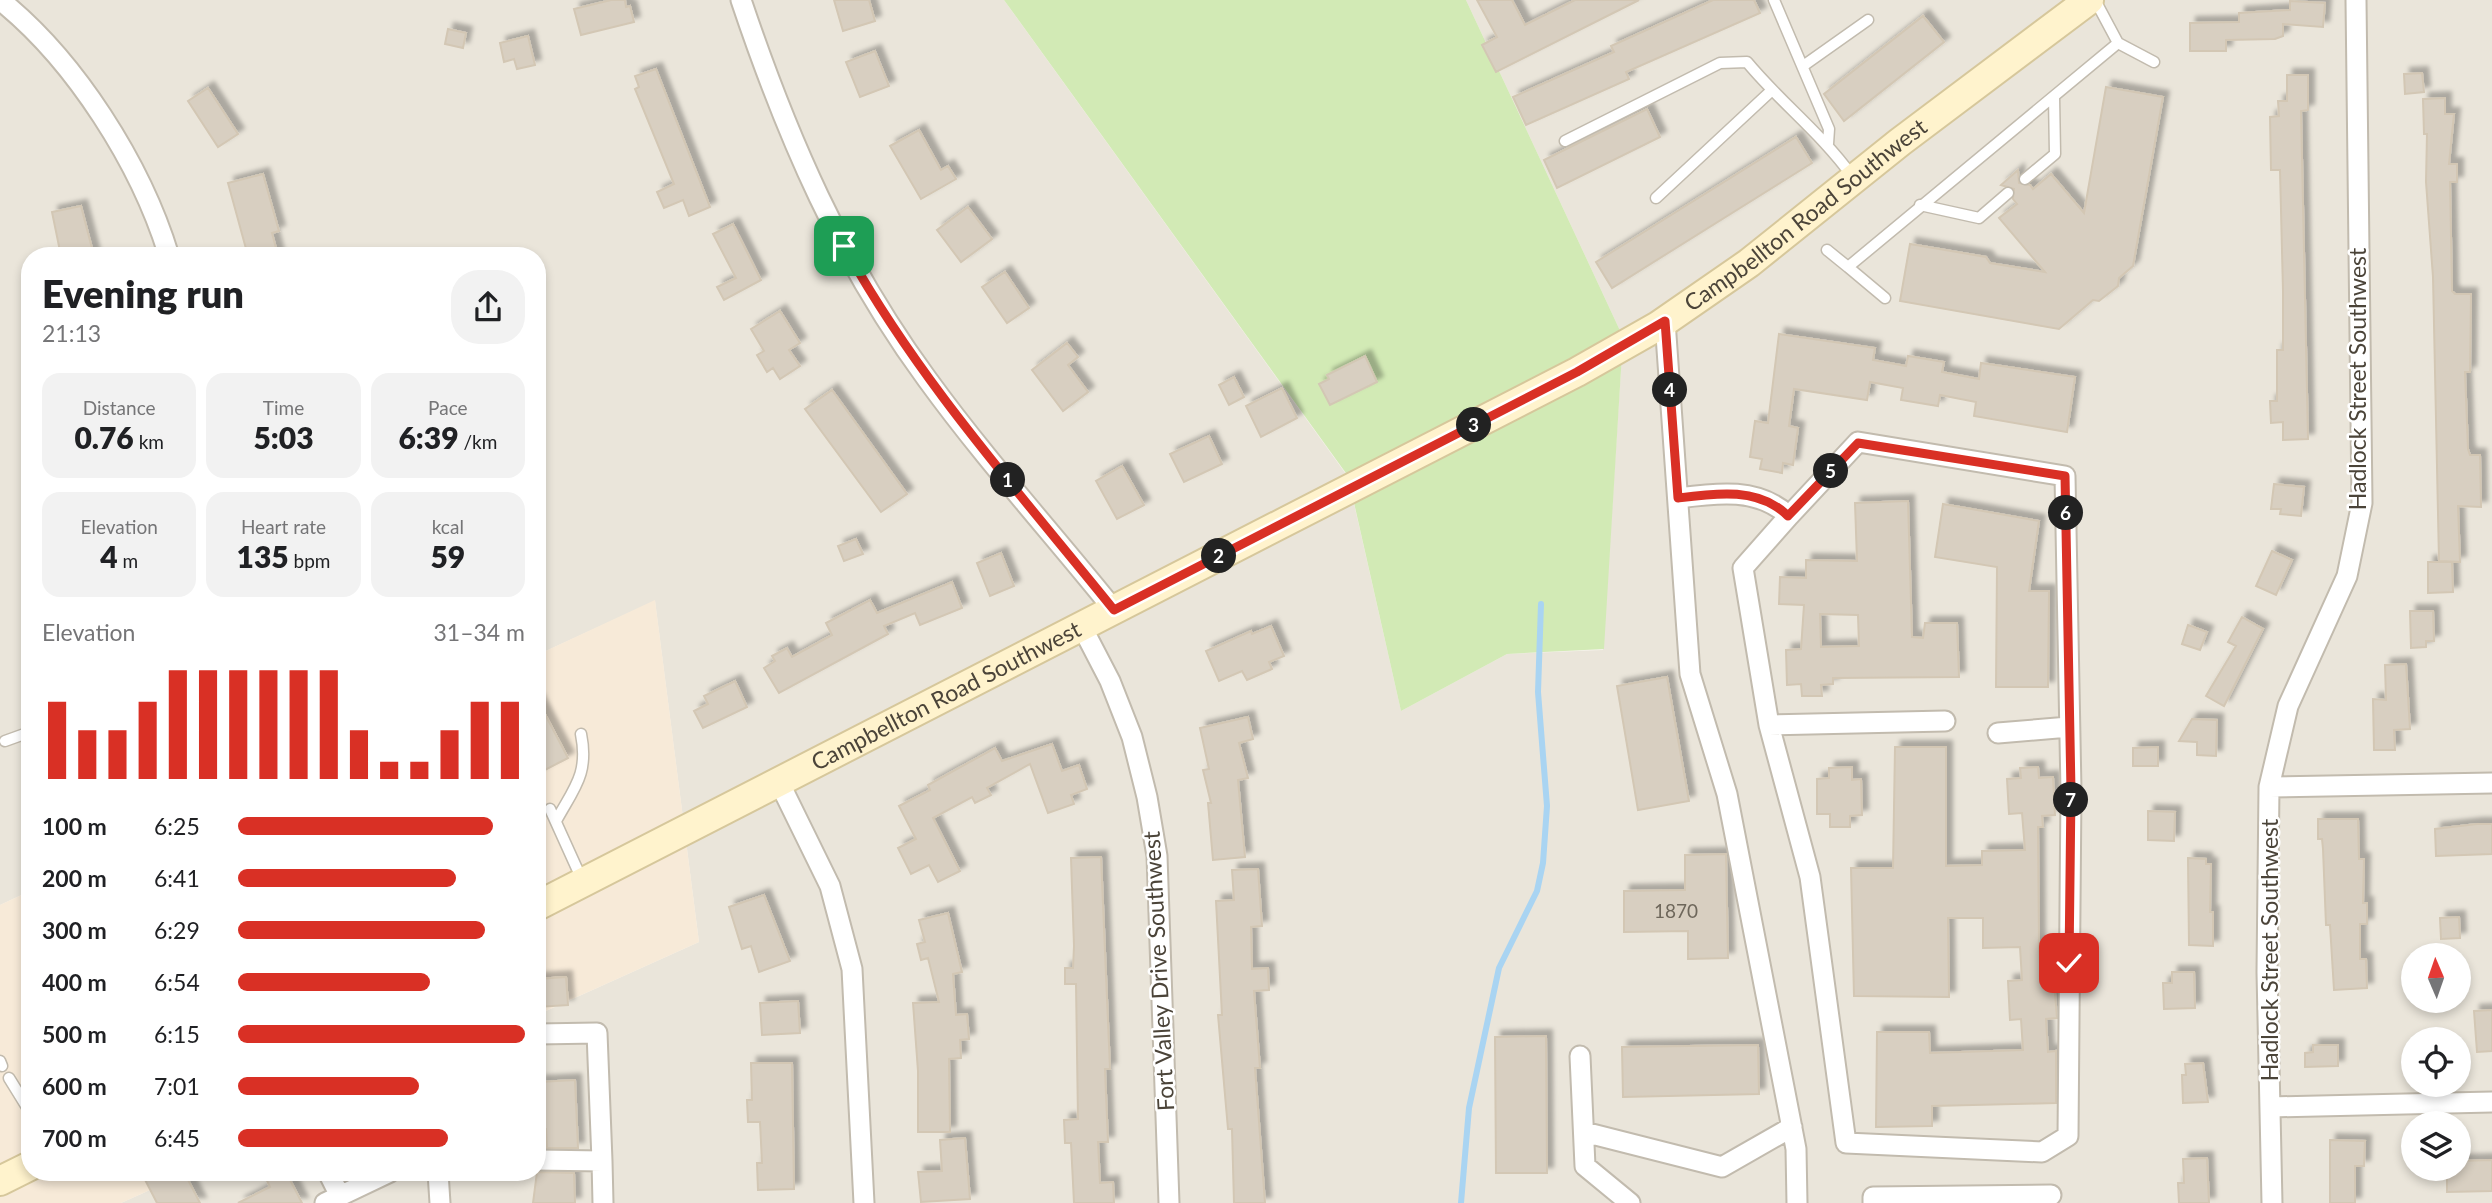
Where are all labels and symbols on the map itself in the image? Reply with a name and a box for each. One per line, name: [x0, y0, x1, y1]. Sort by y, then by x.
street label: Campbellton Road Southwest: [1678, 111, 1933, 317]
pin: [814, 216, 874, 276]
street label: Hadlock Street Southwest: [2343, 247, 2371, 510]
pin: 4: [1652, 372, 1688, 408]
pin: 3: [1456, 408, 1492, 442]
pin: 5: [1814, 454, 1848, 489]
pin: 1: [990, 462, 1026, 498]
pin: 6: [2048, 496, 2084, 530]
pin: 2: [1202, 538, 1236, 574]
street label: Campbellton Road Southwest: [806, 614, 1086, 776]
pin: 7: [2054, 782, 2088, 818]
street label: Hadlock Street Southwest: [2255, 818, 2283, 1081]
street label: Fort Valley Drive Southwest: [1137, 830, 1179, 1112]
house number: 1870: [1654, 899, 1698, 922]
pin: [2039, 933, 2099, 993]
north arrow: [2401, 943, 2471, 1013]

